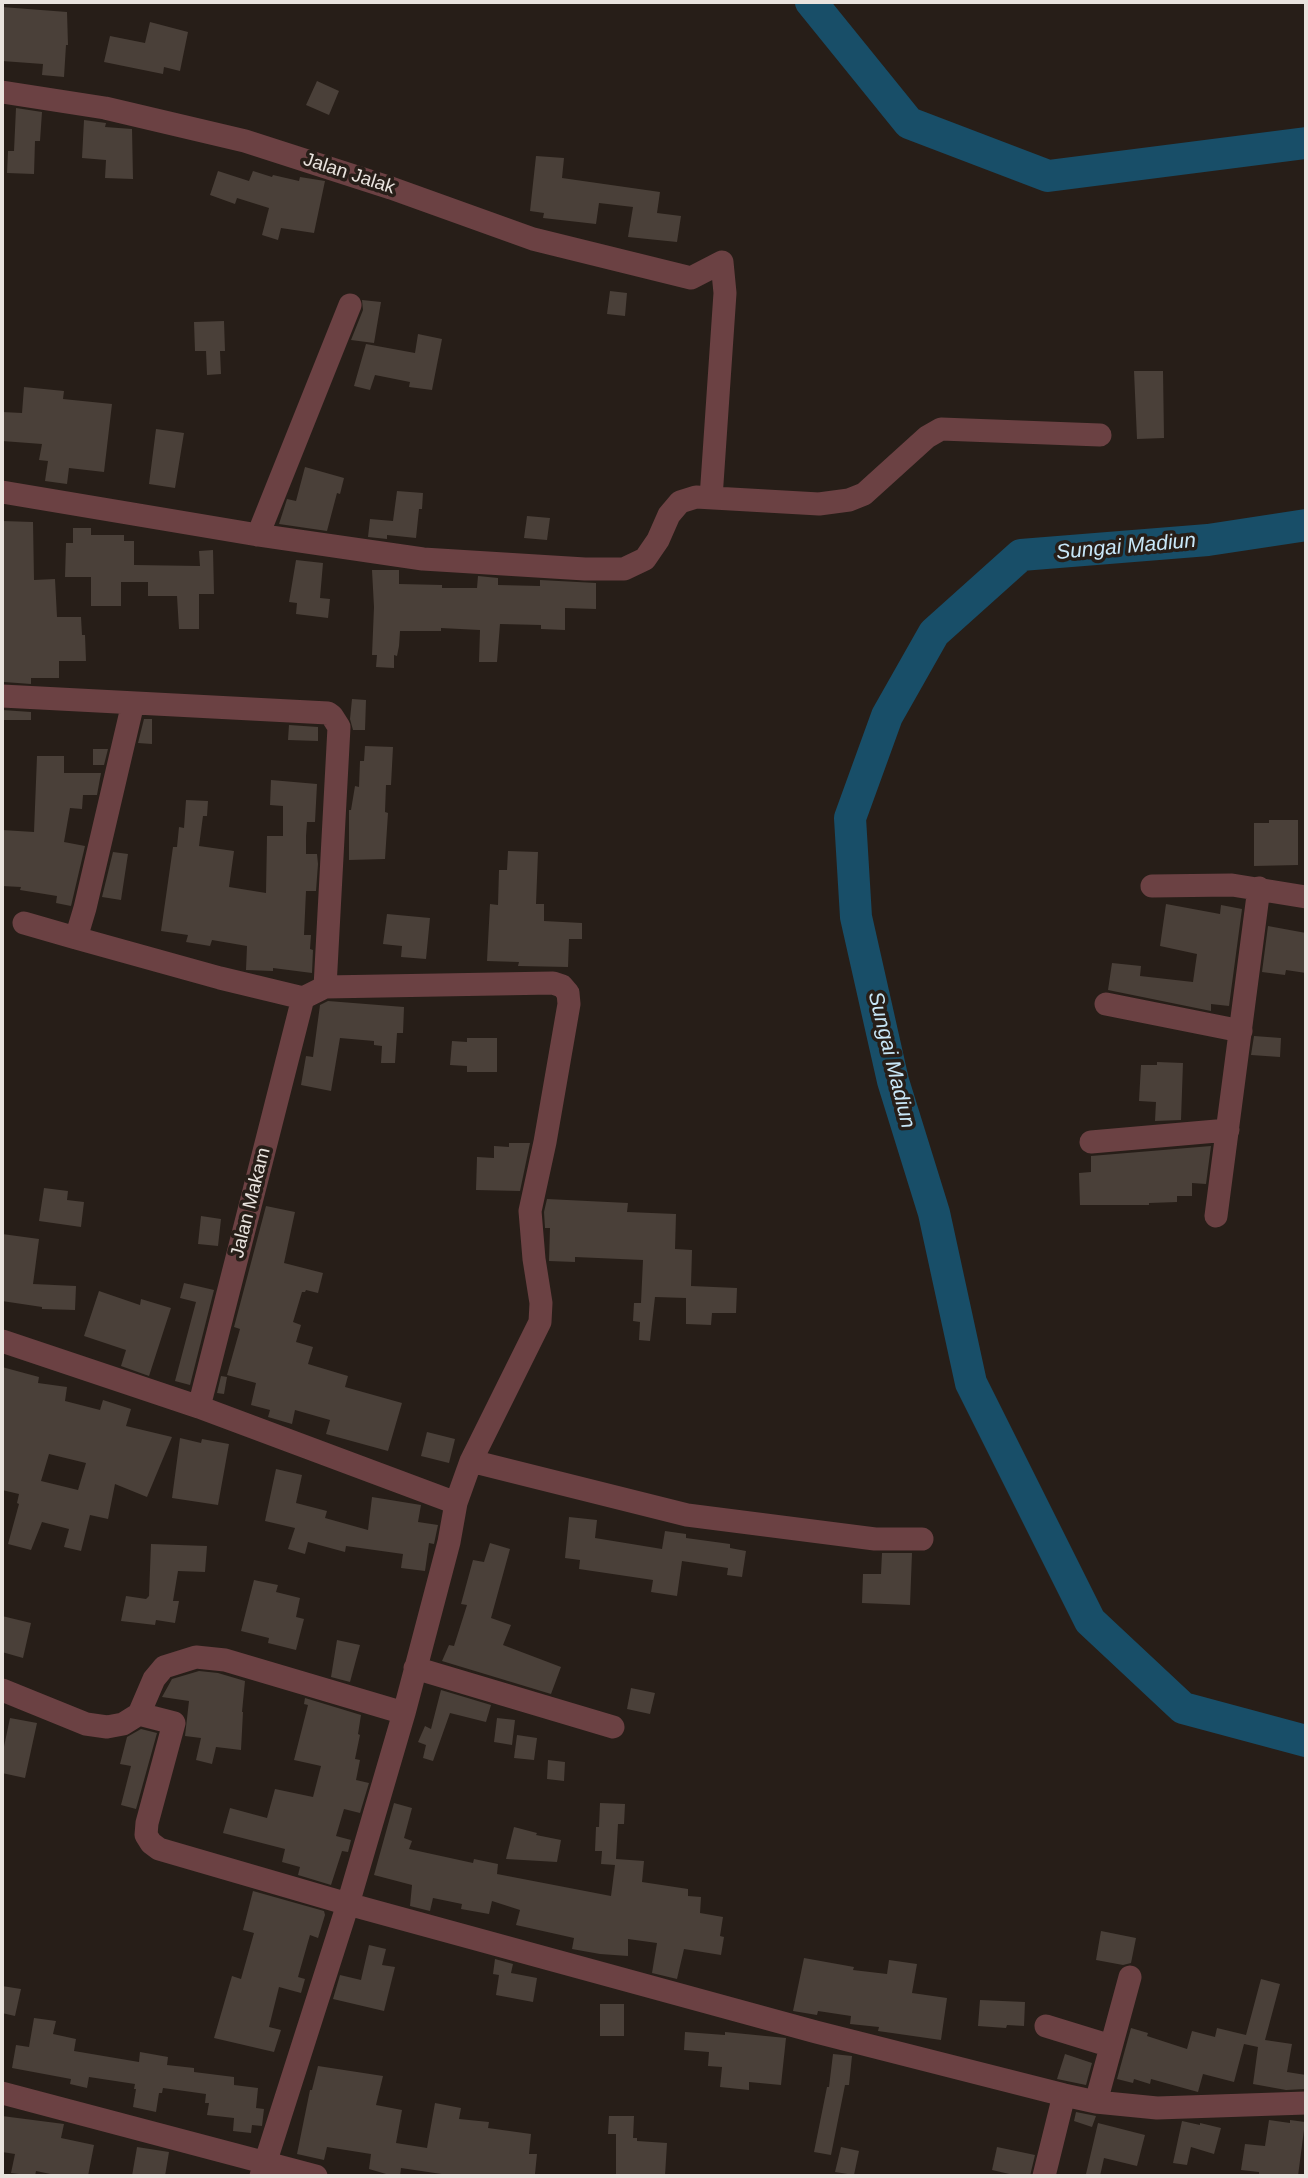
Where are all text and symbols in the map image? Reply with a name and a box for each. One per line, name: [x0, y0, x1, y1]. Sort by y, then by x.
street label: Jalan Jalak: [300, 148, 398, 200]
water label: Sungai Madiun: [1055, 528, 1197, 566]
water label: Sungai Madiun: [862, 989, 920, 1131]
street label: Jalan Makam: [226, 1145, 276, 1261]

